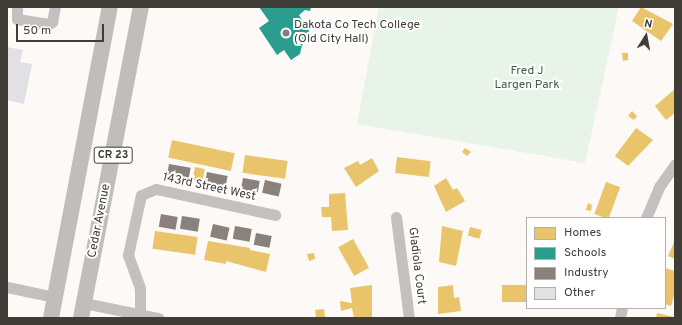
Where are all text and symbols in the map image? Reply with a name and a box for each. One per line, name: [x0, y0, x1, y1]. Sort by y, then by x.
scale bar: [18, 16, 106, 42]
north arrow: [626, 16, 666, 56]
text: N: [643, 17, 654, 32]
place label: Dakota Co Tech College (Old City Hall): [294, 19, 421, 47]
text: 50 m: [23, 23, 51, 39]
marker: Dakota Co Tech College (Old City Hall): [281, 28, 291, 38]
park label: Fred J Largen Park: [494, 65, 560, 93]
road number: CR 23: [93, 146, 133, 164]
street label: 143rd Street West: [161, 171, 257, 205]
street label: Cedar Avenue: [86, 183, 114, 259]
legend: [526, 217, 666, 309]
text: Homes: [564, 225, 601, 241]
street label: Gladiola Court: [404, 227, 428, 305]
text: Schools: [564, 245, 606, 261]
text: Industry: [564, 265, 609, 281]
text: Other: [564, 285, 595, 301]

